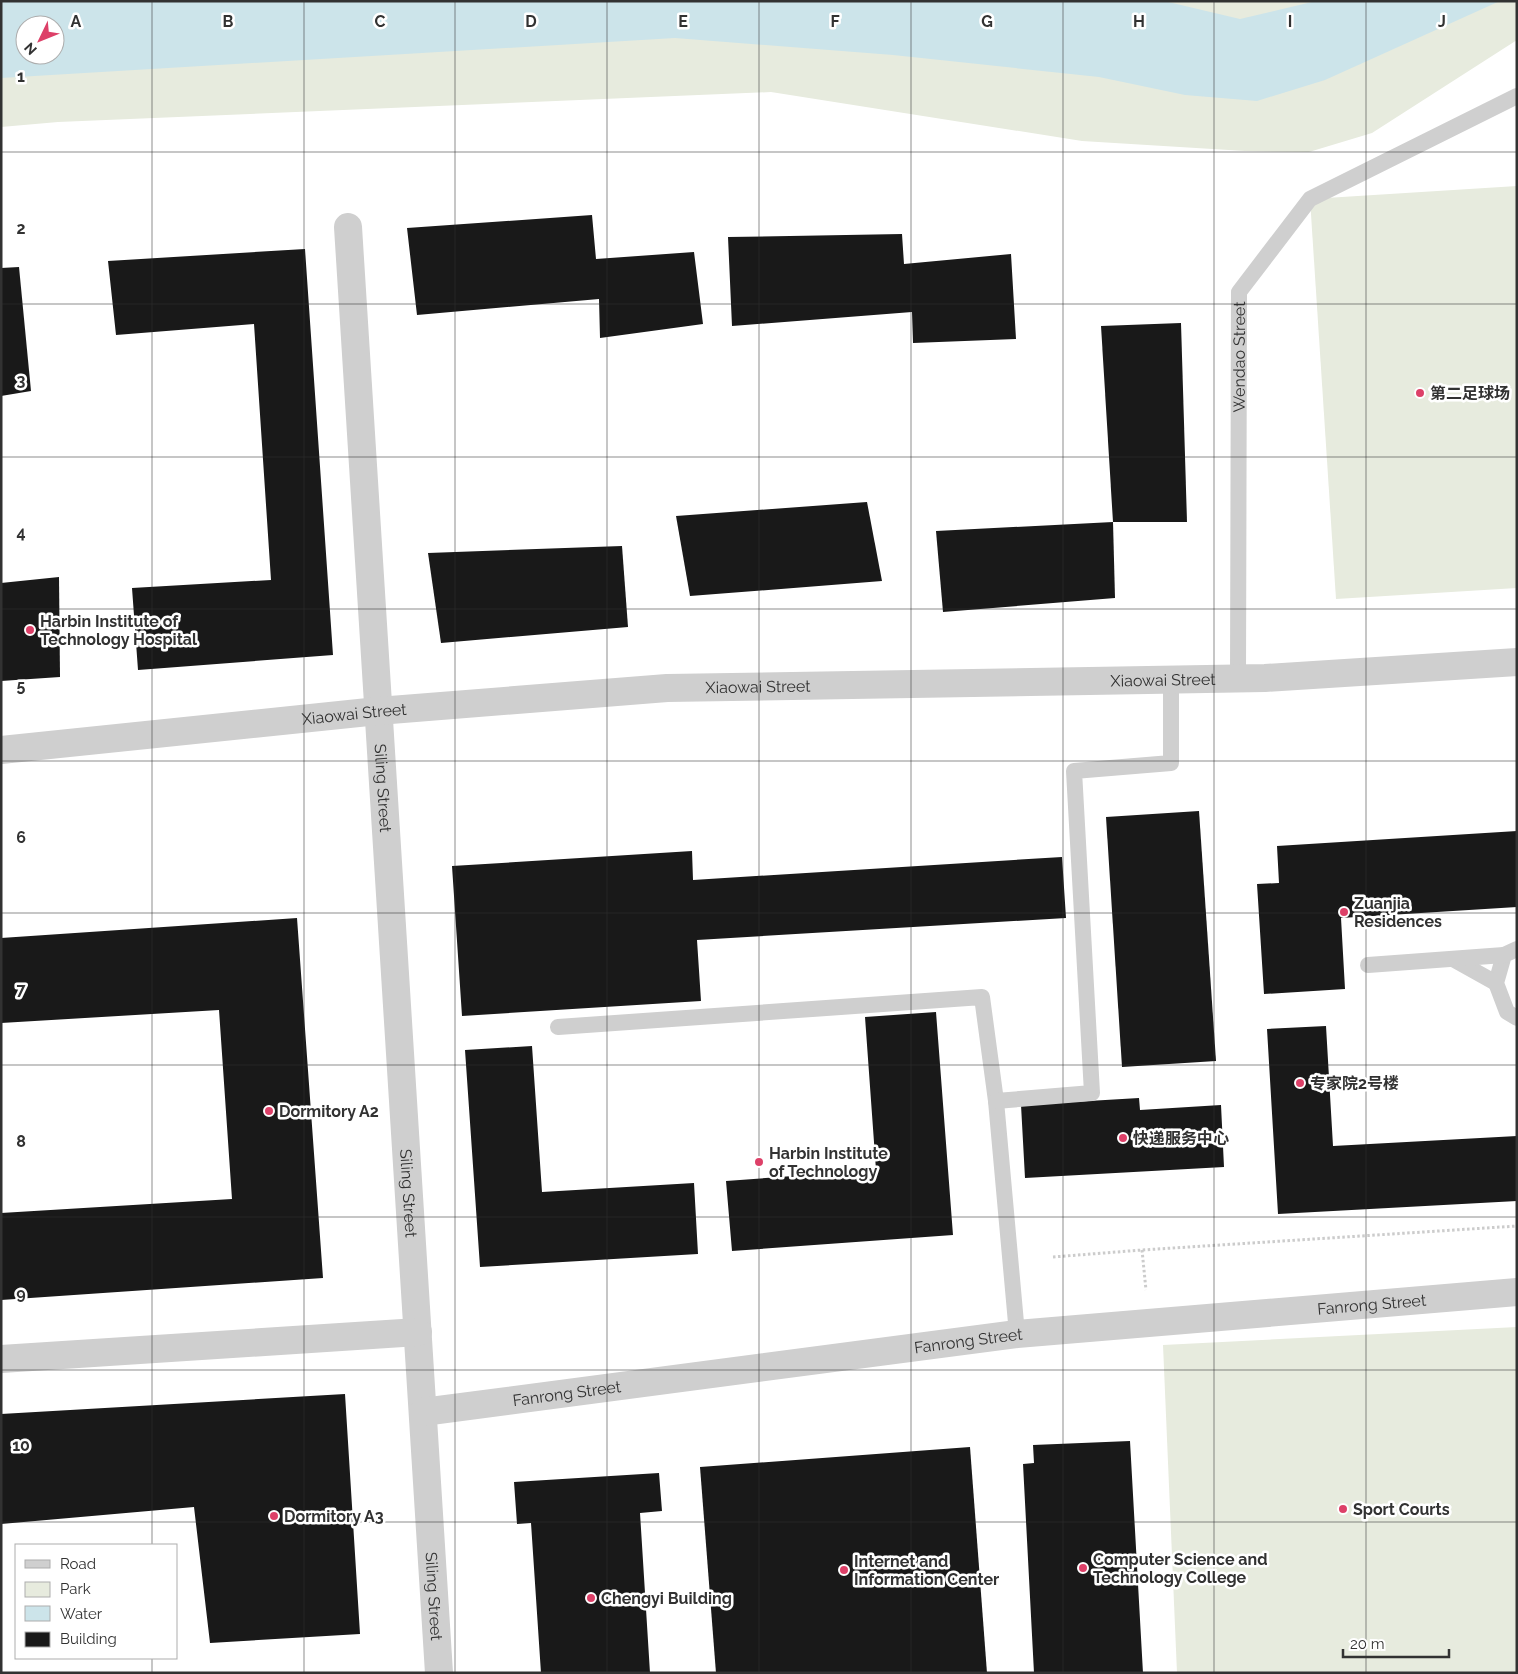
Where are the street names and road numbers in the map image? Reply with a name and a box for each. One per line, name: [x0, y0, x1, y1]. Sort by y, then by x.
street label: Wendao Street: [1229, 301, 1248, 413]
street label: Xiaowai Street: [1110, 669, 1216, 690]
street label: Xiaowai Street: [705, 676, 811, 697]
street label: Xiaowai Street: [301, 699, 408, 728]
street label: Siling Street: [371, 743, 396, 833]
street label: Siling Street: [397, 1148, 421, 1239]
street label: Fanrong Street: [1317, 1290, 1427, 1318]
street label: Fanrong Street: [913, 1324, 1024, 1357]
street label: Fanrong Street: [511, 1377, 623, 1410]
street label: Siling Street: [422, 1551, 446, 1642]

